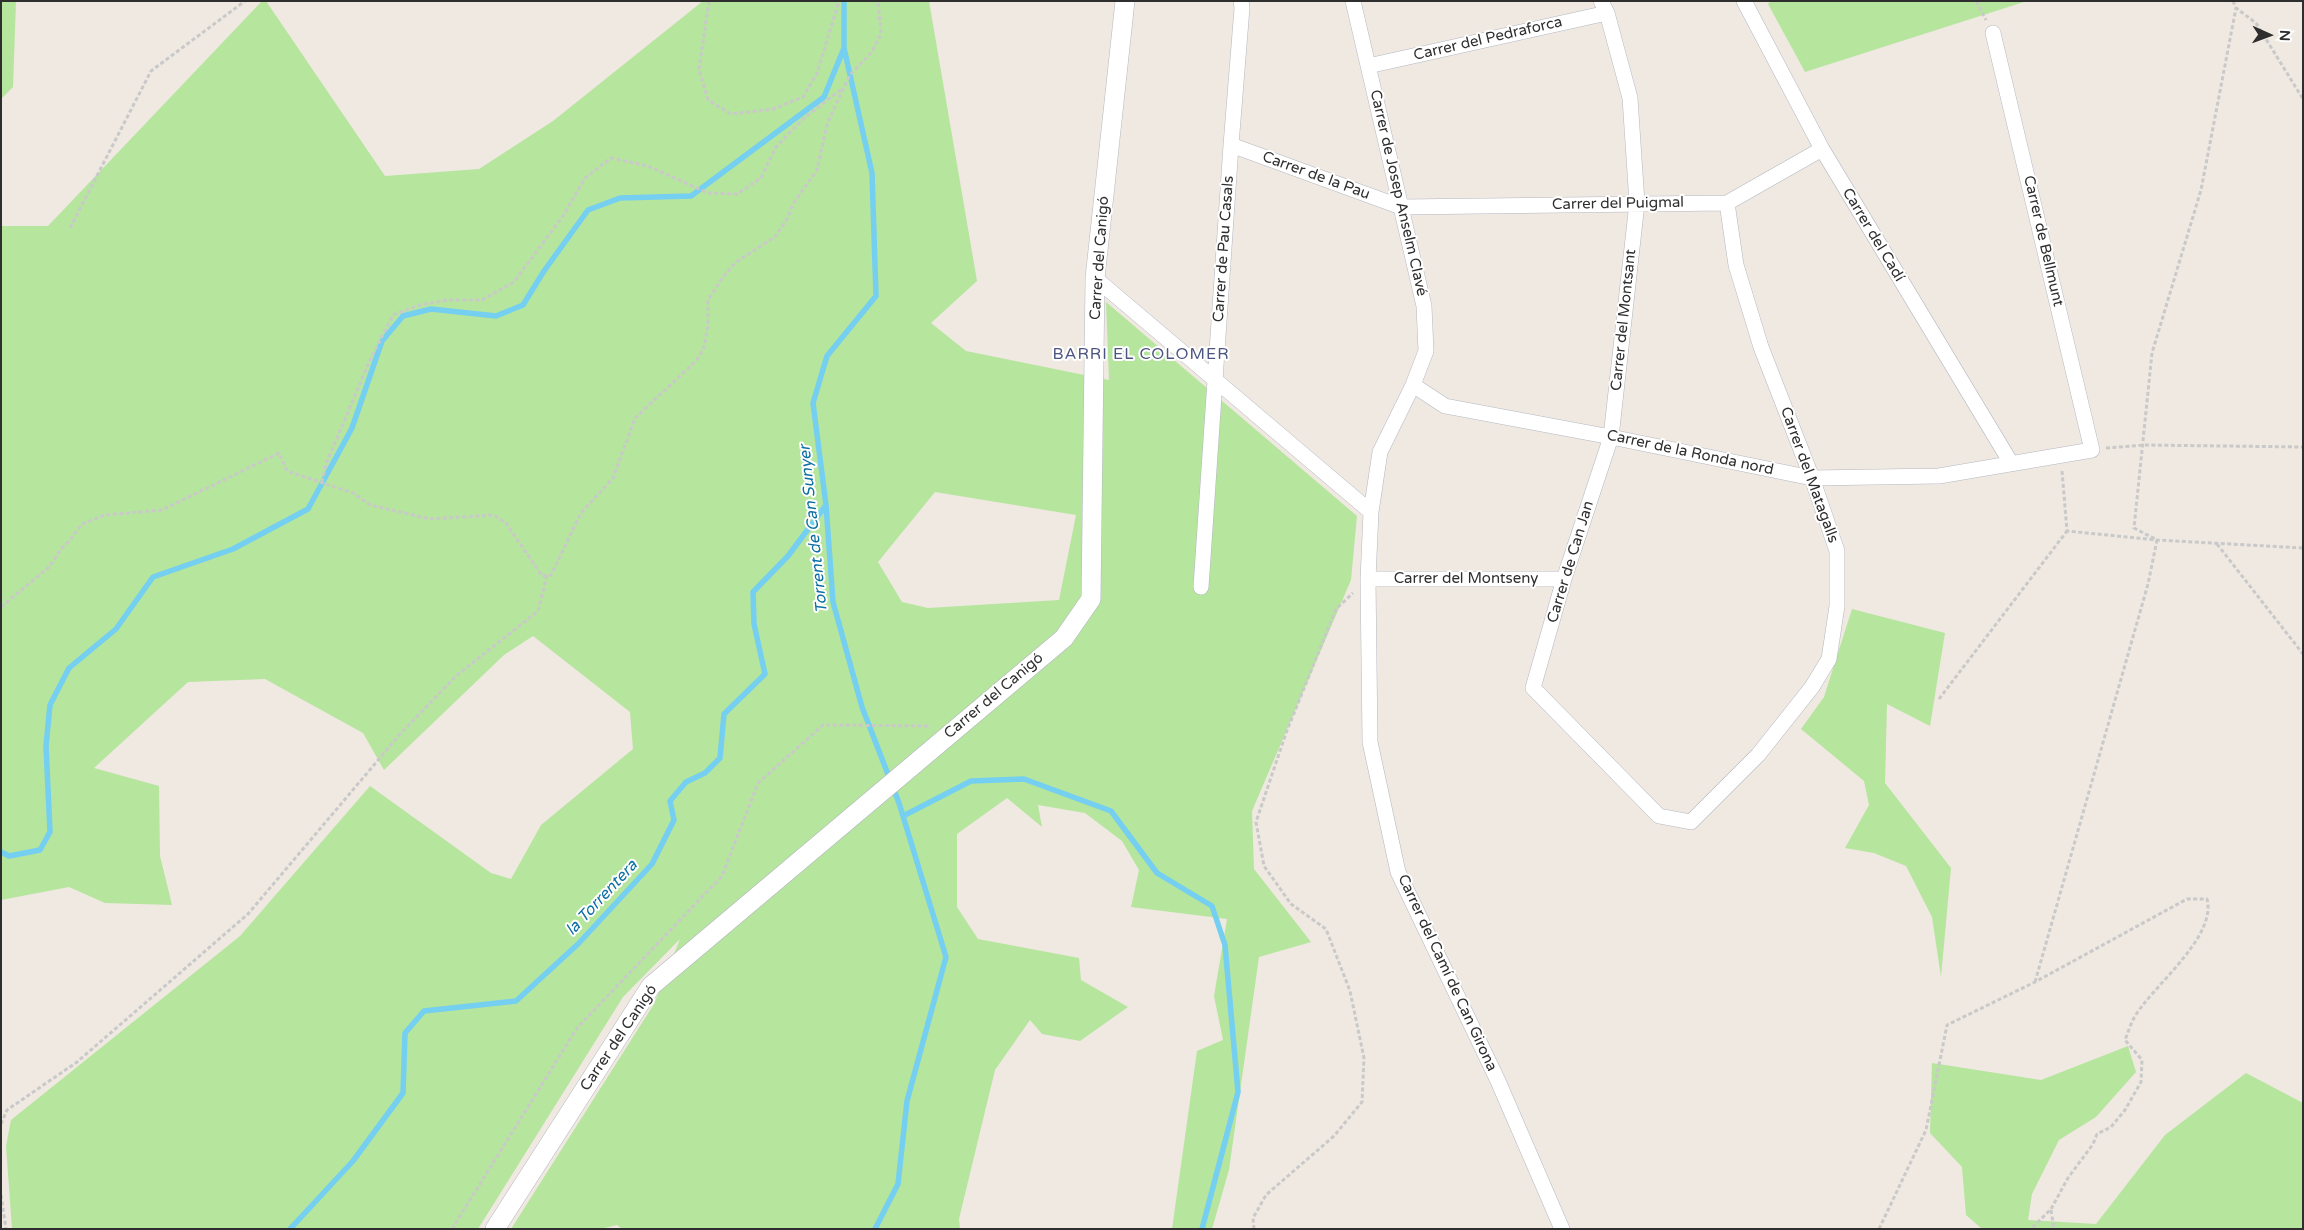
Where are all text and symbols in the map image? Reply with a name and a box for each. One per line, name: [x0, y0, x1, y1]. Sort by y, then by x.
north arrow: [2244, 10, 2294, 60]
street label: Carrer del Pedraforca: [1412, 13, 1564, 65]
text: N: [2276, 30, 2293, 41]
street label: Carrer de Josep Anselm Clavé: [1365, 88, 1431, 298]
street label: Carrer de la Pau: [1260, 148, 1372, 204]
street label: Carrer de Bellmunt: [2019, 174, 2067, 308]
street label: Carrer de Pau Casals: [1210, 175, 1238, 323]
street label: Carrer del Cadí: [1838, 185, 1908, 285]
street label: Carrer del Puigmal: [1552, 194, 1684, 214]
street label: Carrer del Canigó: [1087, 195, 1113, 321]
street label: Carrer del Montsant: [1608, 248, 1640, 392]
district label: BARRI EL COLOMER: [1050, 345, 1232, 365]
street label: Carrer del Matagalls: [1776, 405, 1842, 545]
street label: Carrer de la Ronda nord: [1605, 427, 1775, 479]
water label: Torrent de Can Sunyer: [796, 444, 832, 614]
street label: Carrer de Can Jan: [1544, 499, 1598, 625]
street label: Carrer del Montseny: [1394, 570, 1538, 588]
street label: Carrer del Canigó: [941, 649, 1047, 743]
water label: la Torrentera: [562, 856, 642, 940]
street label: Carrer del Camí de Can Girona: [1393, 872, 1501, 1074]
street label: Carrer del Canigó: [577, 982, 661, 1094]

